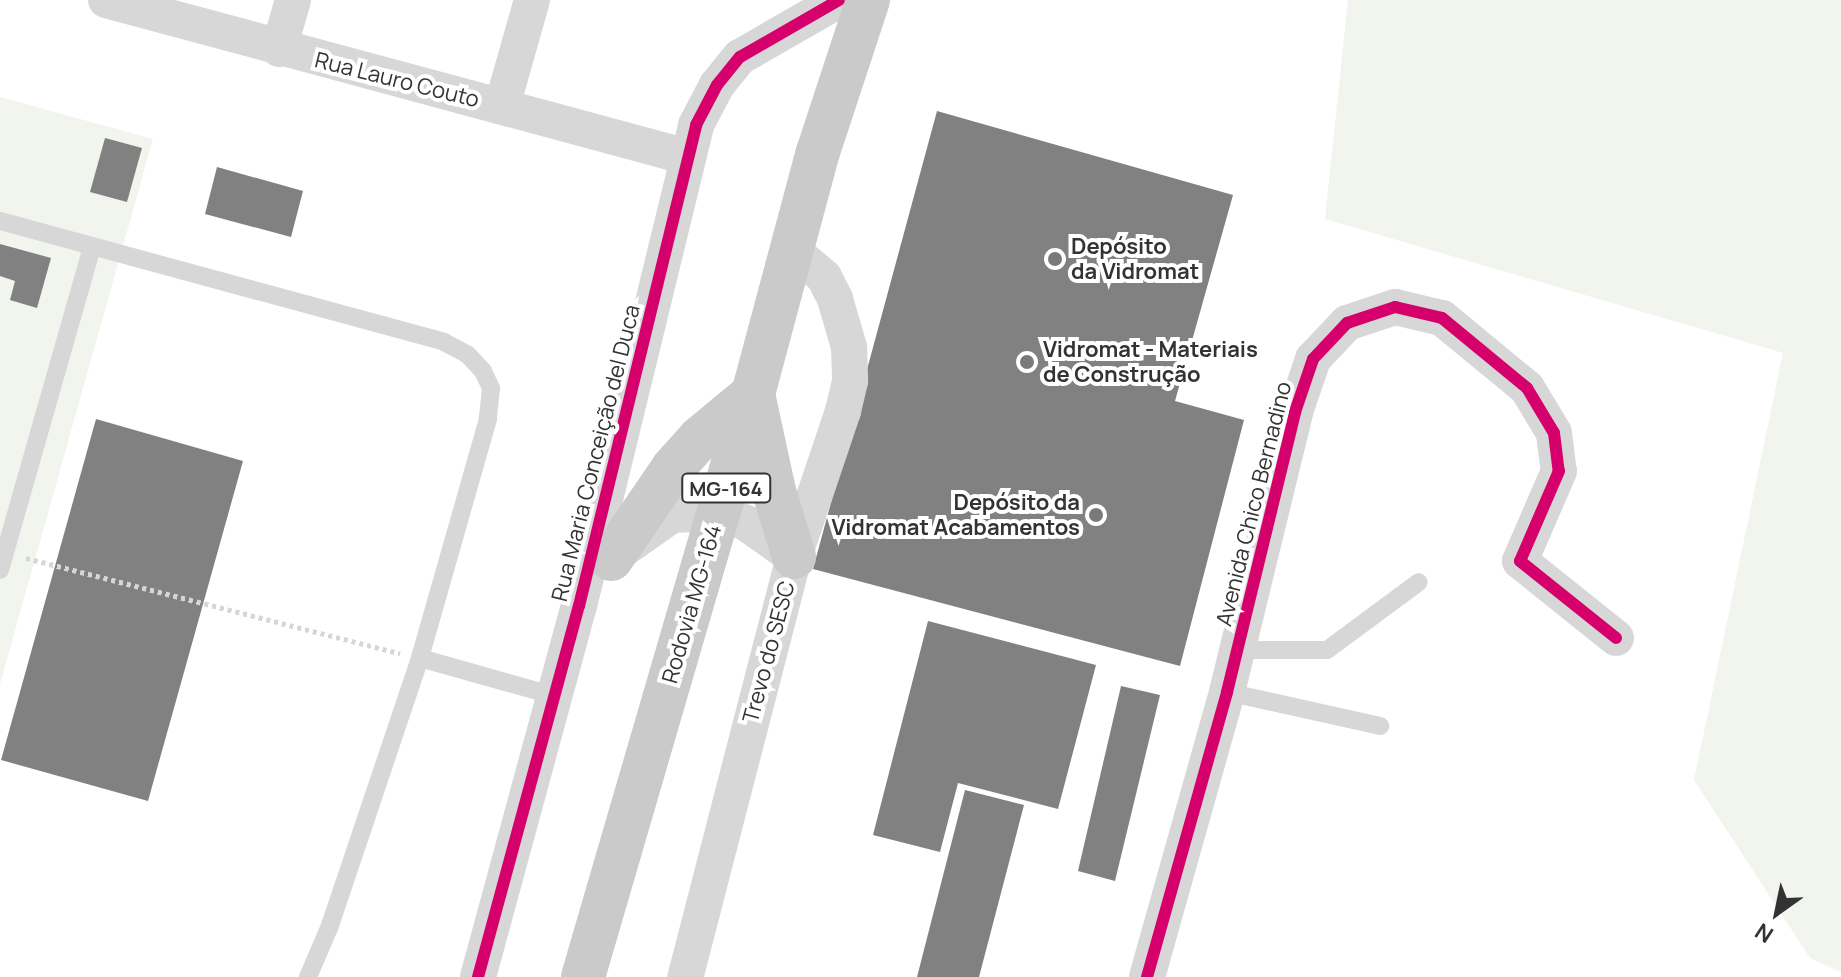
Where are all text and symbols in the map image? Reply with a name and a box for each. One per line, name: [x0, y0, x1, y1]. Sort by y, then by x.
street label: Rua Lauro Couto: [312, 47, 482, 113]
place label: Depósito da Vidromat: [1071, 233, 1199, 284]
marker: Depósito da Vidromat: [1046, 250, 1064, 268]
street label: Rua Maria Conceição del Duca: [546, 302, 646, 604]
place label: Vidromat - Materiais de Construção: [1043, 336, 1258, 388]
marker: Vidromat - Materiais de Construção: [1018, 353, 1036, 371]
street label: Avenida Chico Bernadino: [1211, 379, 1297, 629]
road number: MG-164: [680, 472, 772, 504]
place label: Depósito da Vidromat Acabamentos: [832, 489, 1080, 540]
marker: Depósito da Vidromat Acabamentos: [1087, 506, 1105, 524]
street label: Rodovia MG-164: [657, 522, 727, 686]
street label: Trevo do SESC: [737, 578, 801, 726]
north arrow: [1737, 873, 1817, 953]
text: N: [1749, 916, 1779, 950]

